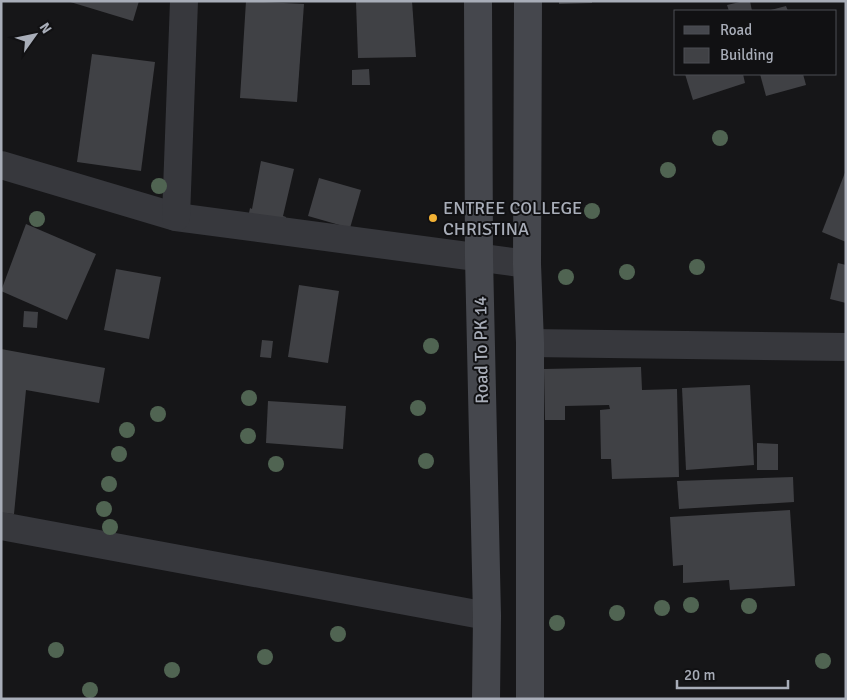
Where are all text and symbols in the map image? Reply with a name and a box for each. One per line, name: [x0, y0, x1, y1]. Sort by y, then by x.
north arrow: [10, 10, 60, 60]
legend: [674, 10, 837, 75]
text: N: [36, 19, 55, 37]
text: Road: [720, 21, 752, 39]
text: Building: [720, 46, 774, 64]
place label: ENTREE COLLEGE CHRISTINA: [443, 197, 582, 240]
marker: ENTREE COLLEGE CHRISTINA: [427, 212, 439, 224]
street label: Road To PK 14: [469, 296, 493, 404]
scale bar: [677, 658, 788, 690]
text: 20 m: [684, 666, 715, 684]

